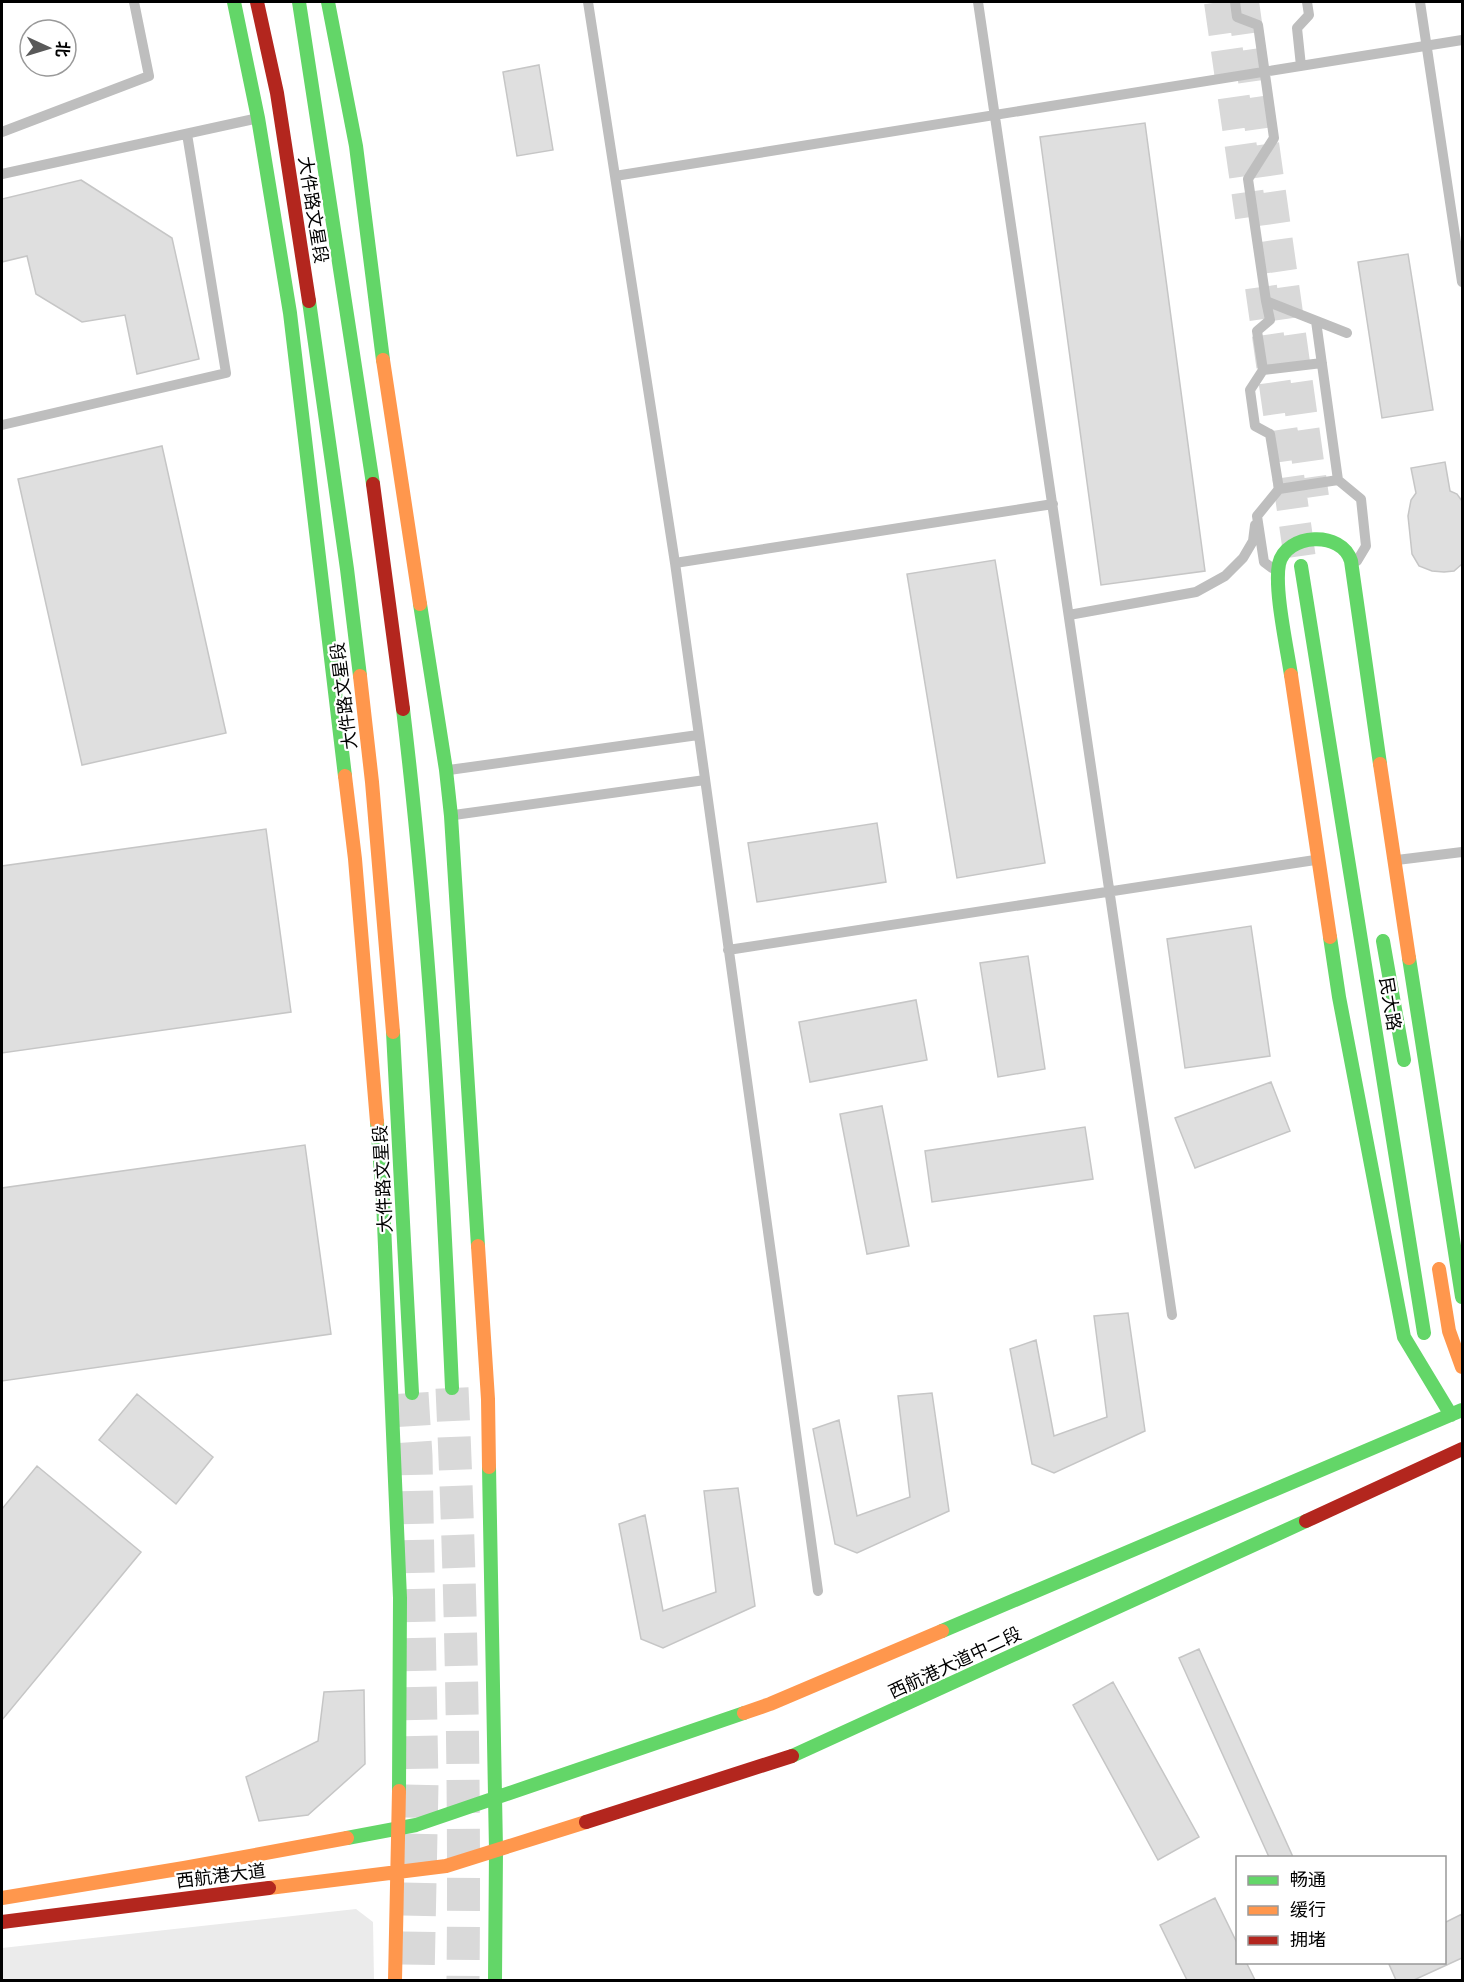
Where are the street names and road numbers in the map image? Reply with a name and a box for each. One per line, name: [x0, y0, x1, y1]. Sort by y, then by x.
street label: 大件路文星段: [295, 155, 332, 265]
street label: 大件路文星段: [327, 641, 361, 751]
street label: 民大路: [1376, 976, 1405, 1032]
street label: 大件路文星段: [369, 1125, 396, 1234]
street label: 西航港大道中二段: [885, 1623, 1024, 1702]
street label: 西航港大道: [175, 1860, 267, 1891]

